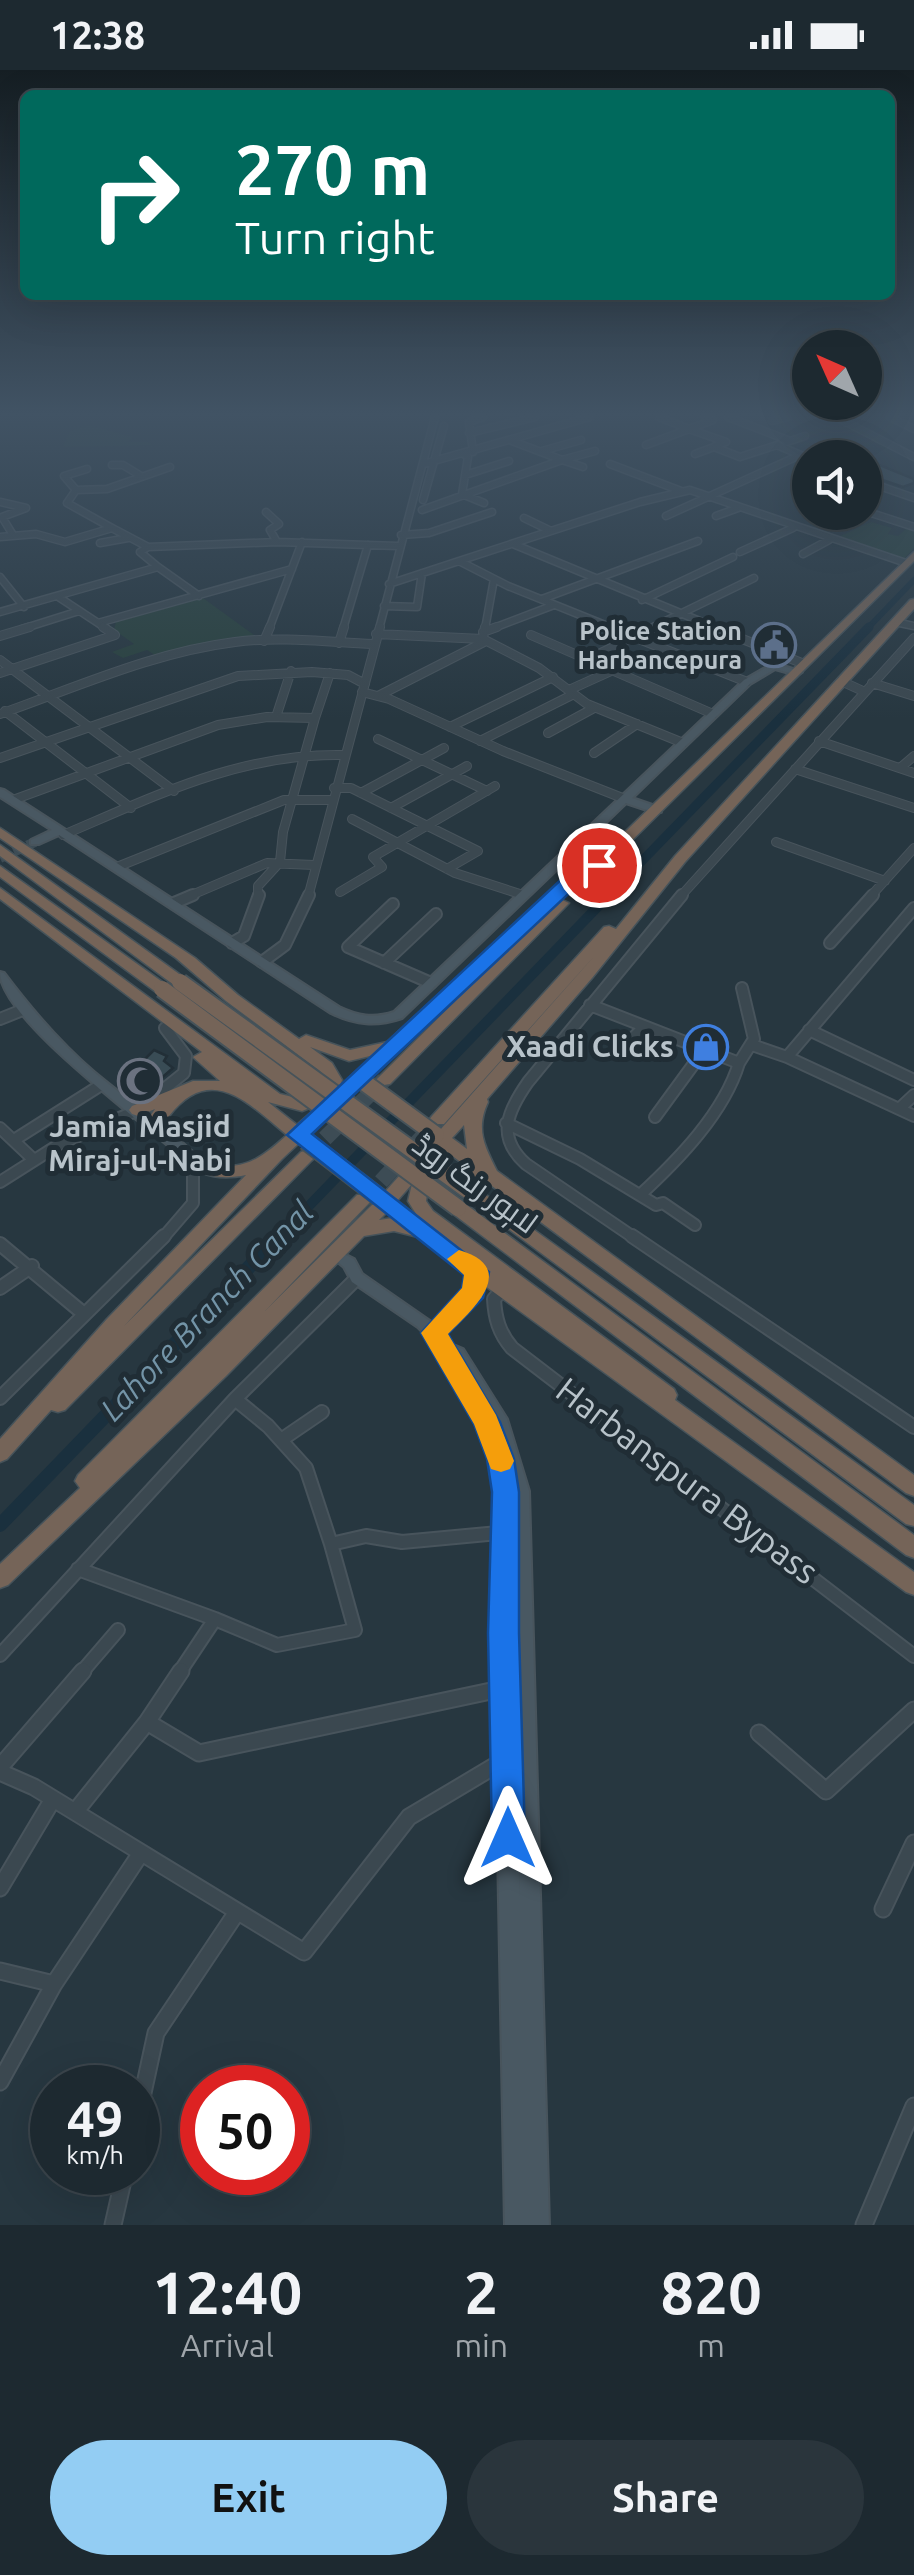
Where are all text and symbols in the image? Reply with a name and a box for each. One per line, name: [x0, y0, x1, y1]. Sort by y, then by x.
text: 12:38: [50, 14, 145, 56]
icon: right: [70, 130, 200, 260]
text: 270 m: [235, 130, 430, 208]
text: Turn right: [235, 212, 435, 263]
north arrow: [792, 330, 882, 420]
map controls: [792, 330, 882, 530]
button: sound: [792, 440, 882, 530]
place label: Police Station Harbancepura: [577, 617, 742, 674]
public building icon: Police Station Harbancepura: [751, 622, 797, 668]
pin: [557, 823, 642, 908]
icon: arrive: [572, 838, 627, 893]
shop icon: Xaadi Clicks: [683, 1024, 729, 1070]
place label: Xaadi Clicks: [507, 1029, 674, 1063]
mosque icon: Jamia Masjid Miraj-ul-Nabi: [117, 1058, 163, 1104]
place label: Jamia Masjid Miraj-ul-Nabi: [48, 1109, 232, 1177]
street label: لاہور رنگ روڈ: [405, 1127, 544, 1242]
water label: Lahore Branch Canal: [93, 1193, 320, 1427]
street label: Harbanspura Bypass: [549, 1369, 826, 1592]
position arrow: [456, 1786, 560, 1890]
speed limit sign: 50: [180, 2065, 310, 2195]
text: 49: [67, 2090, 123, 2146]
text: km/h: [66, 2141, 124, 2169]
text: 12:40: [152, 2258, 302, 2325]
text: 2: [464, 2258, 498, 2325]
text: 820: [660, 2258, 762, 2325]
text: Arrival: [181, 2327, 274, 2363]
text: min: [454, 2327, 508, 2363]
text: m: [697, 2327, 725, 2363]
button: Exit: [50, 2440, 447, 2555]
button: Share: [467, 2440, 864, 2555]

